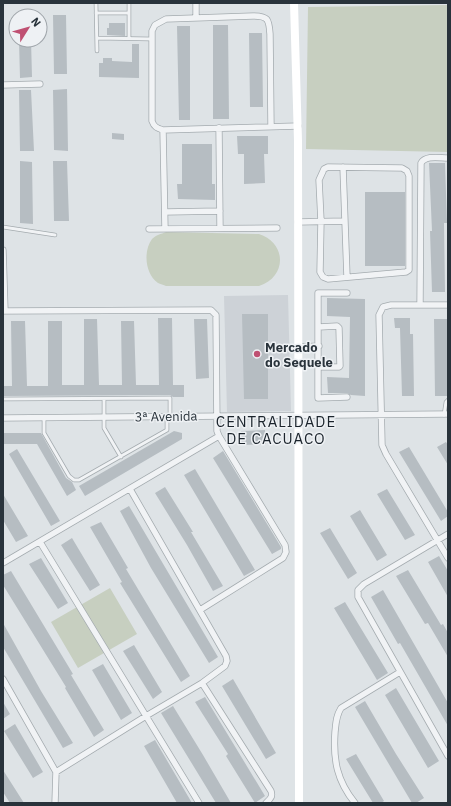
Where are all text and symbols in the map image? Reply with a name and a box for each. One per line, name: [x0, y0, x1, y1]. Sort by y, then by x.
north arrow: [8, 8, 48, 48]
text: N: [28, 15, 44, 29]
place label: Mercado do Sequele: [265, 339, 333, 371]
marker: Mercado do Sequele: [252, 349, 262, 359]
street label: 3ª Avenida: [135, 407, 198, 426]
district label: CENTRALIDADE DE CACUACO: [216, 412, 336, 448]

